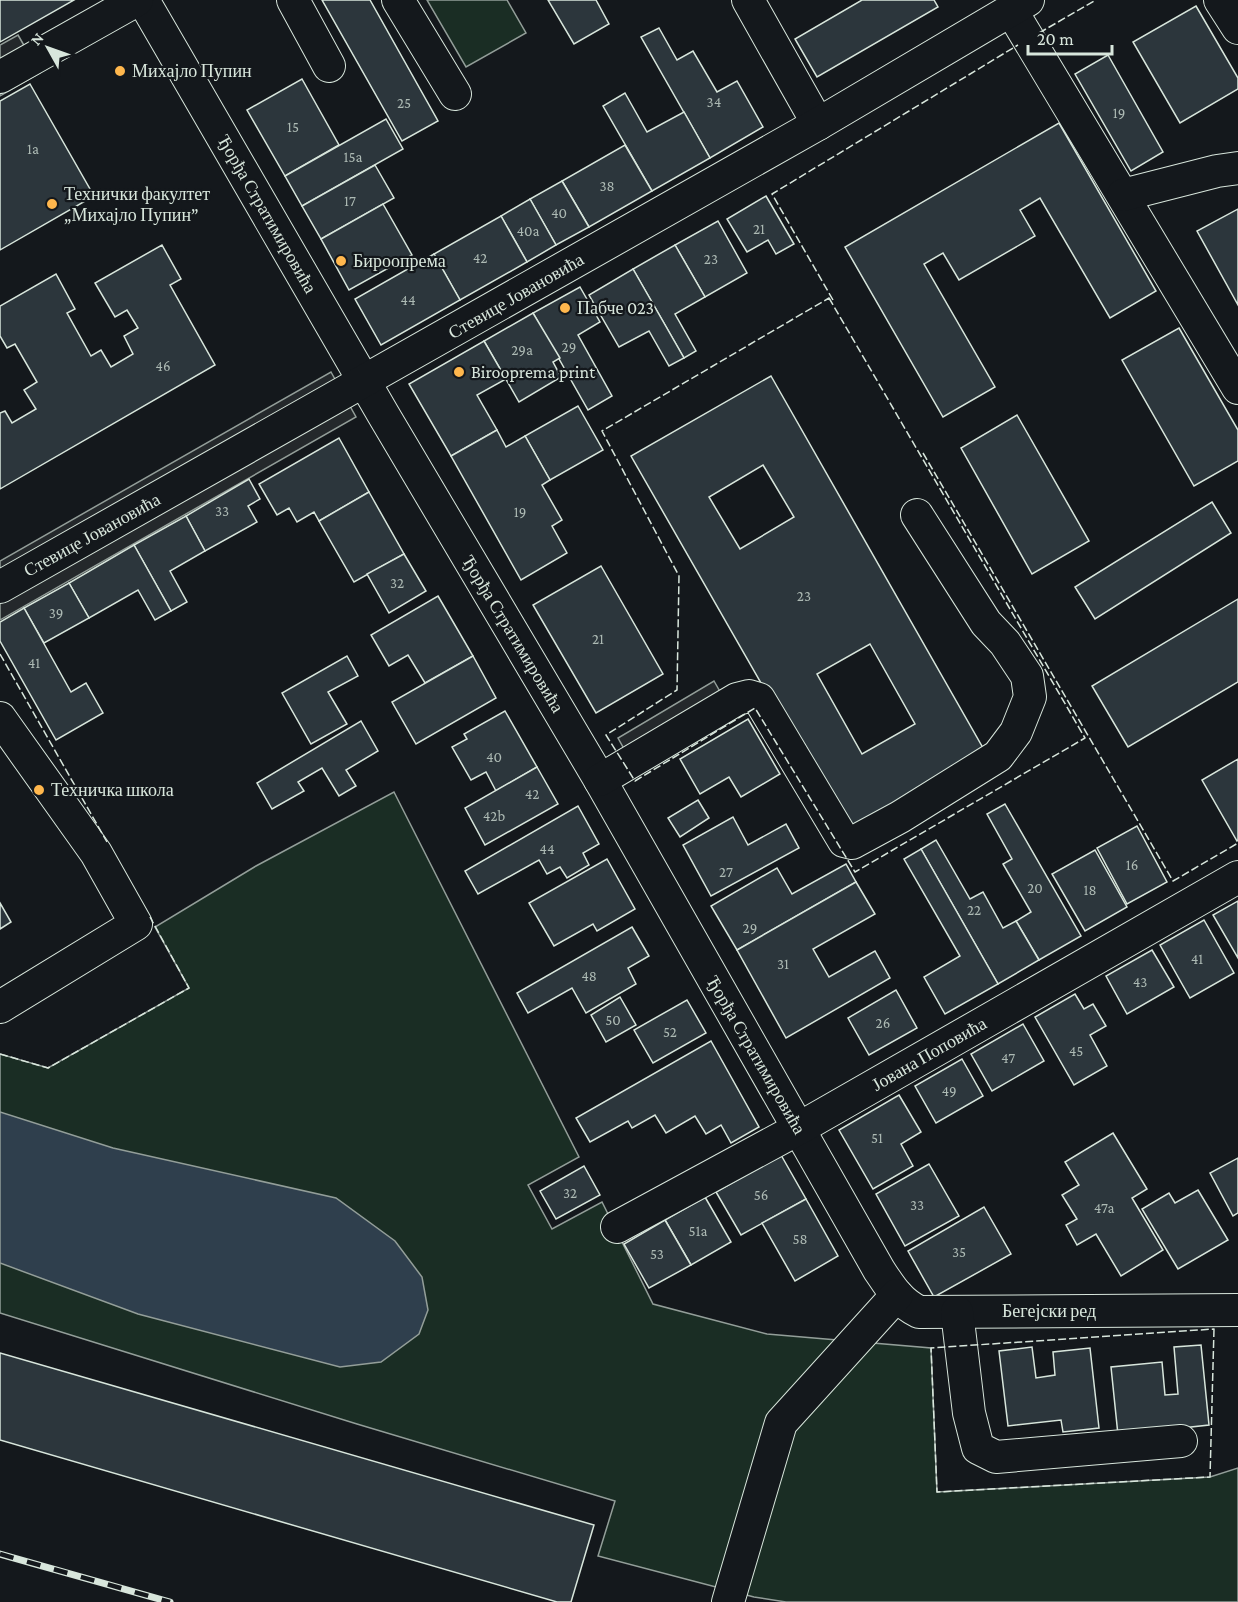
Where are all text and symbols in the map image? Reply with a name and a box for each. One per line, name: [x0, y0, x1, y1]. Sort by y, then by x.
north arrow: [18, 18, 78, 78]
scale bar: [1028, 18, 1112, 56]
text: N: [27, 29, 47, 48]
text: 20 m: [1037, 29, 1074, 49]
place label: Михајло Пупин: [132, 61, 252, 81]
marker: Михајло Пупин: [113, 64, 127, 78]
house number: 34: [707, 94, 721, 110]
house number: 25: [397, 95, 411, 111]
house number: 19: [1113, 105, 1125, 121]
house number: 15: [287, 119, 299, 135]
street label: Ђорђа Стратимировића: [213, 131, 321, 297]
house number: 1a: [27, 141, 39, 157]
house number: 15a: [344, 149, 363, 165]
house number: 38: [599, 178, 615, 194]
place label: Технички факултет „Михајло Пупин”: [64, 184, 210, 225]
house number: 17: [344, 193, 356, 209]
marker: Технички факултет „Михајло Пупин”: [45, 197, 59, 211]
house number: 40: [551, 205, 567, 221]
house number: 21: [753, 221, 765, 237]
house number: 40a: [516, 223, 540, 239]
street label: Стевице Јовановића: [445, 249, 587, 343]
house number: 42: [473, 250, 487, 266]
place label: Бироопрема: [353, 251, 446, 271]
house number: 23: [704, 251, 718, 267]
marker: Бироопрема: [334, 254, 348, 268]
house number: 44: [400, 292, 416, 308]
place label: Пабче 023: [577, 298, 654, 318]
marker: Пабче 023: [558, 301, 572, 315]
house number: 29: [562, 339, 576, 355]
house number: 29a: [511, 342, 533, 358]
house number: 46: [155, 358, 171, 374]
place label: Birooprema print: [471, 362, 596, 382]
marker: Birooprema print: [452, 365, 466, 379]
street label: Стевице Јовановића: [20, 489, 164, 581]
house number: 33: [215, 503, 229, 519]
house number: 19: [514, 504, 526, 520]
street label: Ђорђа Стратимировића: [458, 552, 568, 716]
house number: 32: [390, 575, 404, 591]
house number: 23: [797, 588, 811, 604]
house number: 39: [49, 605, 63, 621]
house number: 21: [592, 631, 604, 647]
house number: 41: [28, 655, 40, 671]
house number: 40: [486, 749, 502, 765]
place label: Техничка школа: [51, 780, 174, 800]
marker: Техничка школа: [32, 783, 46, 797]
house number: 42: [525, 786, 539, 802]
house number: 42b: [483, 808, 505, 824]
house number: 44: [539, 841, 555, 857]
house number: 16: [1126, 857, 1138, 873]
house number: 27: [719, 864, 733, 880]
house number: 20: [1027, 880, 1043, 896]
house number: 18: [1083, 882, 1097, 898]
house number: 22: [967, 902, 981, 918]
house number: 29: [743, 920, 757, 936]
house number: 41: [1191, 951, 1203, 967]
house number: 31: [777, 956, 789, 972]
house number: 48: [581, 968, 597, 984]
street label: Ђорђа Стратимировића: [702, 972, 810, 1138]
house number: 43: [1133, 974, 1147, 990]
house number: 50: [605, 1012, 621, 1028]
street label: Јована Поповића: [868, 1013, 990, 1095]
house number: 26: [876, 1015, 890, 1031]
house number: 52: [663, 1024, 677, 1040]
house number: 45: [1069, 1043, 1083, 1059]
house number: 47: [1001, 1050, 1015, 1066]
house number: 49: [941, 1083, 957, 1099]
house number: 51: [871, 1130, 883, 1146]
house number: 32: [563, 1185, 577, 1201]
house number: 56: [754, 1187, 768, 1203]
house number: 33: [910, 1197, 924, 1213]
house number: 47a: [1094, 1200, 1114, 1216]
house number: 51a: [689, 1223, 708, 1239]
house number: 58: [792, 1231, 808, 1247]
house number: 35: [952, 1244, 966, 1260]
house number: 53: [650, 1246, 664, 1262]
street label: Бегејски ред: [1002, 1301, 1096, 1321]

